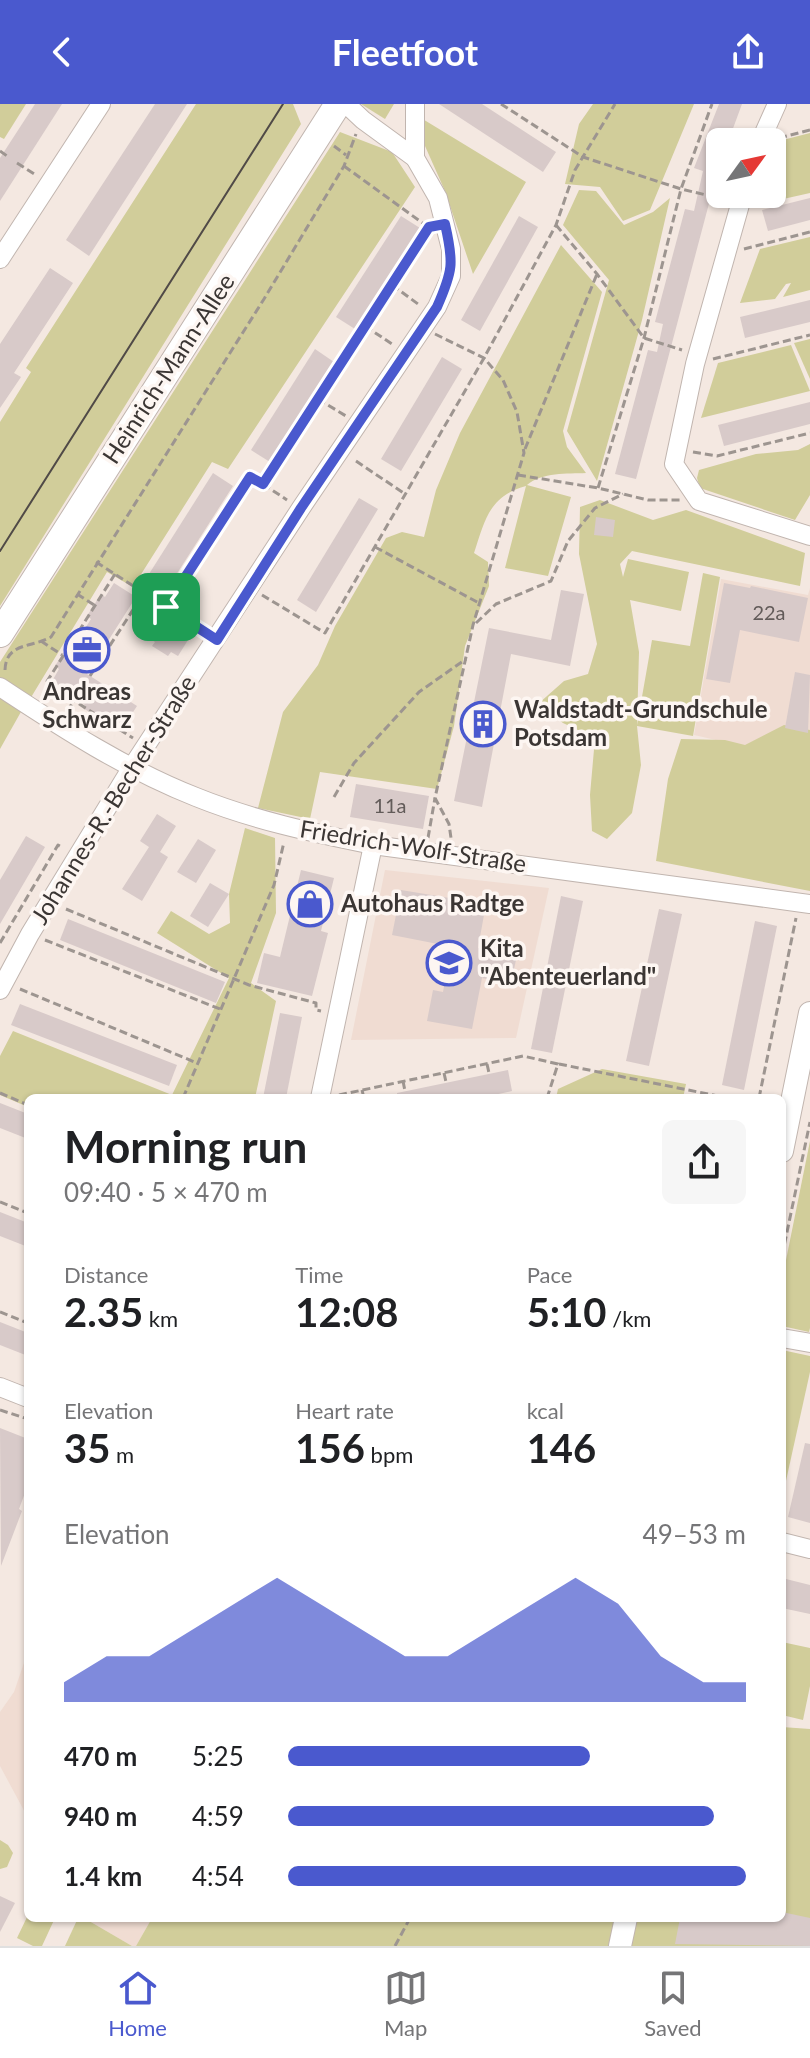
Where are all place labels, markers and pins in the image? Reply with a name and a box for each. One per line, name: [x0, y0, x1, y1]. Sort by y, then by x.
pin: [132, 573, 200, 641]
office icon: Andreas Schwarz: [63, 626, 111, 674]
place label: Andreas Schwarz: [42, 676, 132, 733]
place label: Waldstadt-Grundschule Potsdam: [514, 694, 768, 751]
building icon: Waldstadt-Grundschule Potsdam: [459, 700, 507, 748]
shop icon: Autohaus Radtge: [286, 880, 334, 928]
place label: Autohaus Radtge: [340, 888, 525, 917]
place label: Kita "Abenteuerland": [480, 933, 656, 990]
school or university icon: Kita "Abenteuerland": [425, 939, 473, 987]

